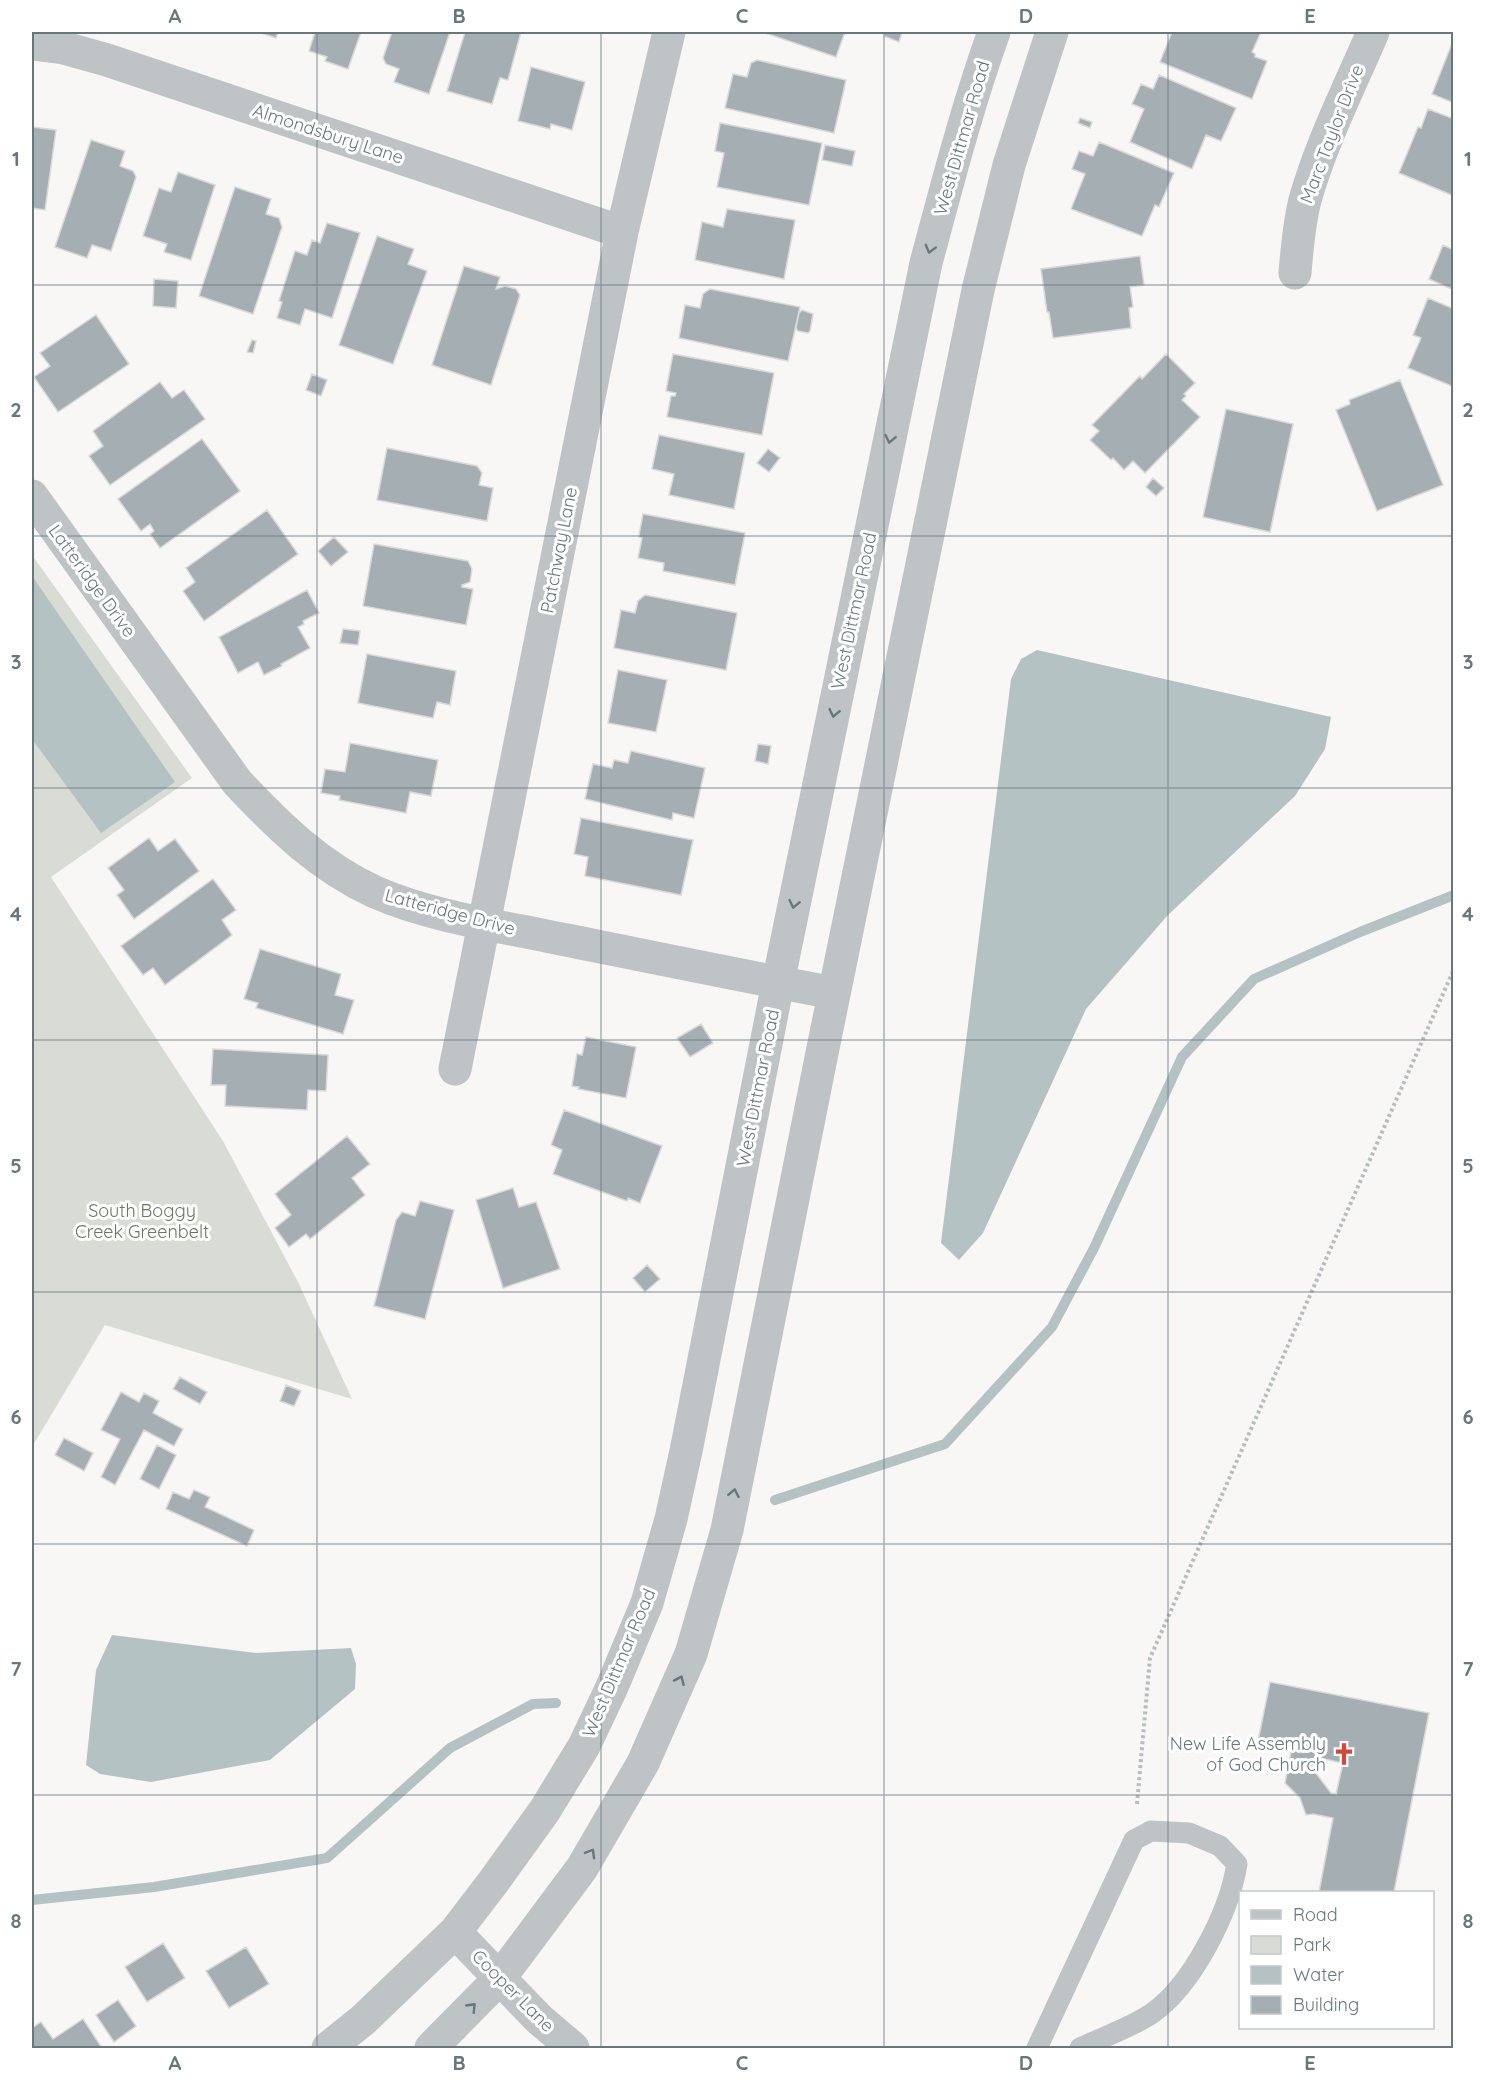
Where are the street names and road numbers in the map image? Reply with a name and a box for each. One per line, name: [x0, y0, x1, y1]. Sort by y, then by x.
street label: West Dittmar Road: [928, 58, 995, 218]
street label: Marc Taylor Drive: [1294, 61, 1369, 206]
street label: Almondsbury Lane: [250, 98, 406, 169]
street label: Patchway Lane: [535, 485, 582, 615]
street label: Latteridge Drive: [44, 520, 141, 642]
street label: West Dittmar Road: [826, 530, 881, 691]
street label: Latteridge Drive: [383, 883, 518, 940]
street label: West Dittmar Road: [731, 1007, 784, 1168]
street label: West Dittmar Road: [577, 1585, 660, 1741]
street label: Cooper Lane: [467, 1945, 559, 2037]

